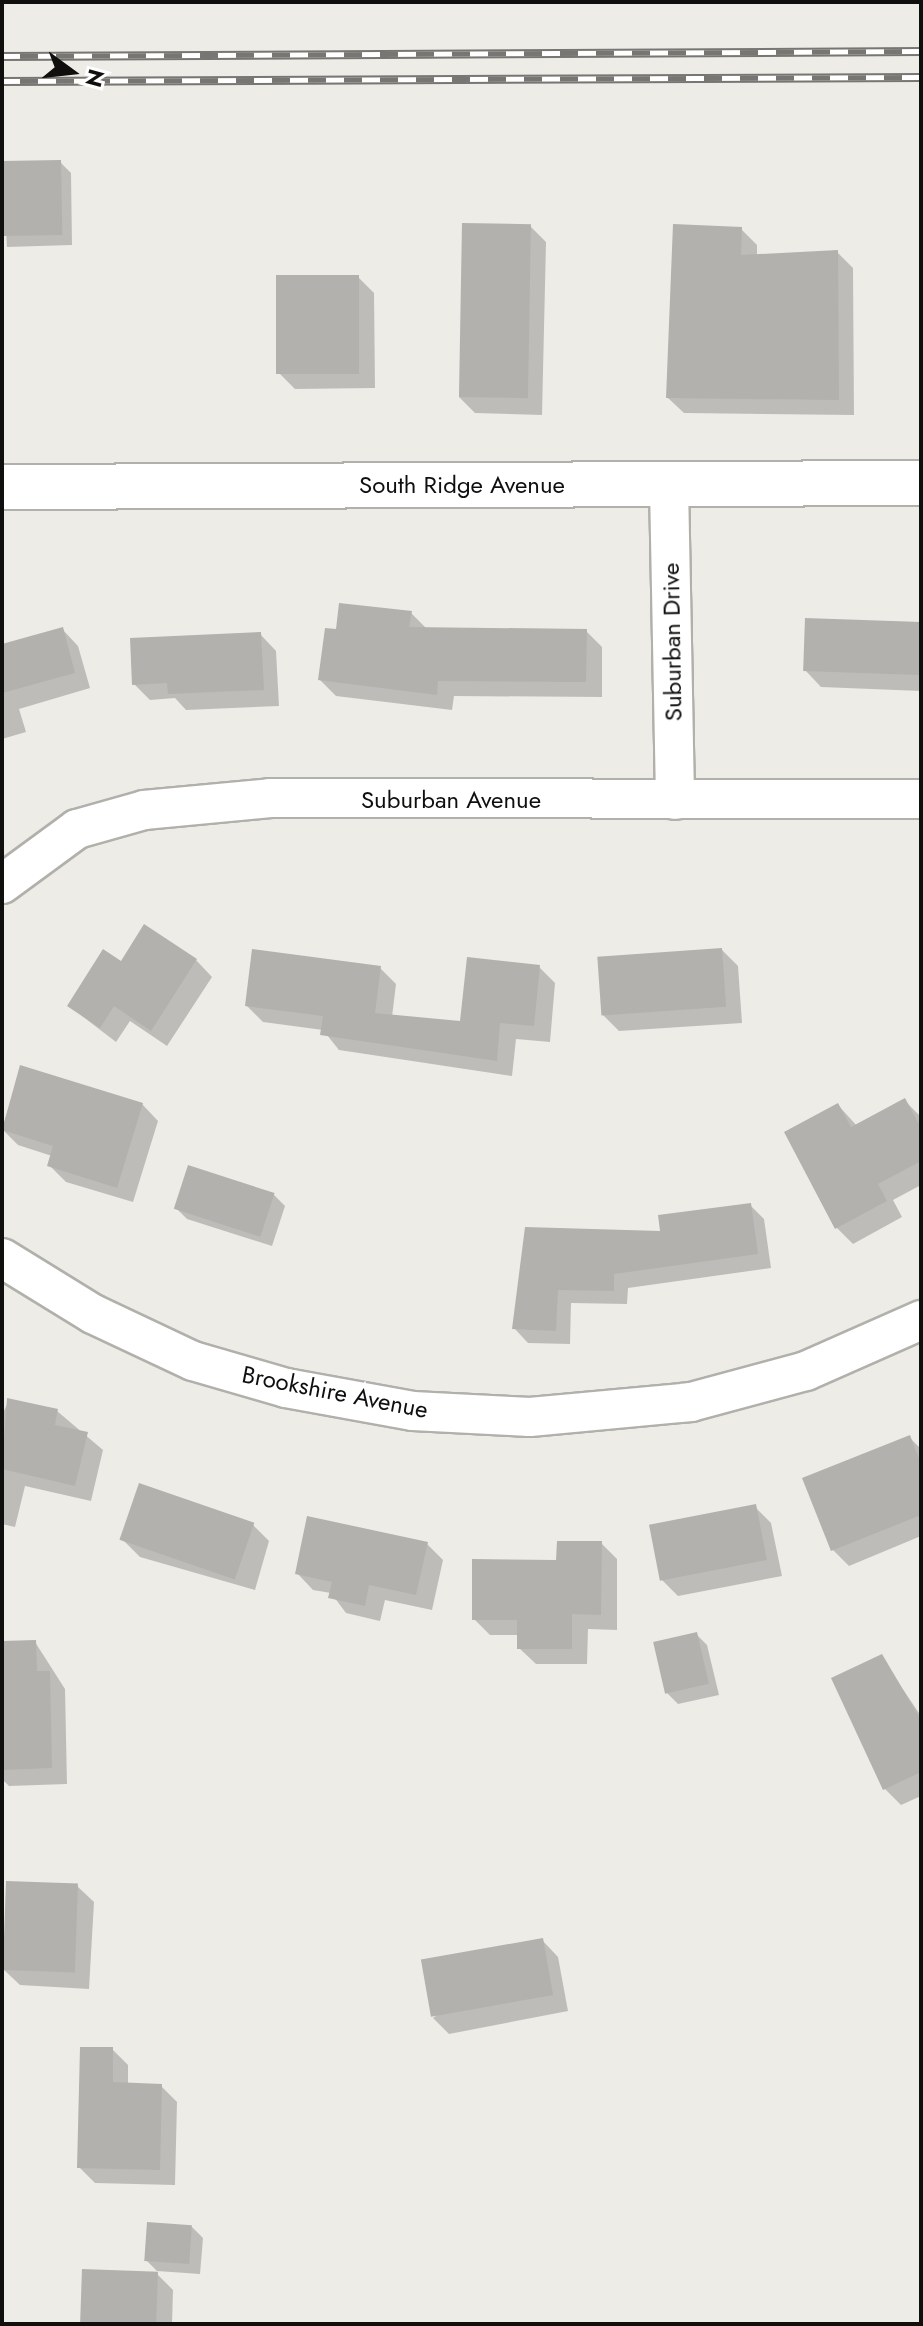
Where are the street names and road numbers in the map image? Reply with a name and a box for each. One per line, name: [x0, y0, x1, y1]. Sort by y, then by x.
street label: South Ridge Avenue: [359, 471, 565, 499]
street label: Suburban Drive: [656, 562, 688, 722]
street label: Suburban Avenue: [361, 786, 541, 814]
street label: Brookshire Avenue: [240, 1360, 430, 1424]

